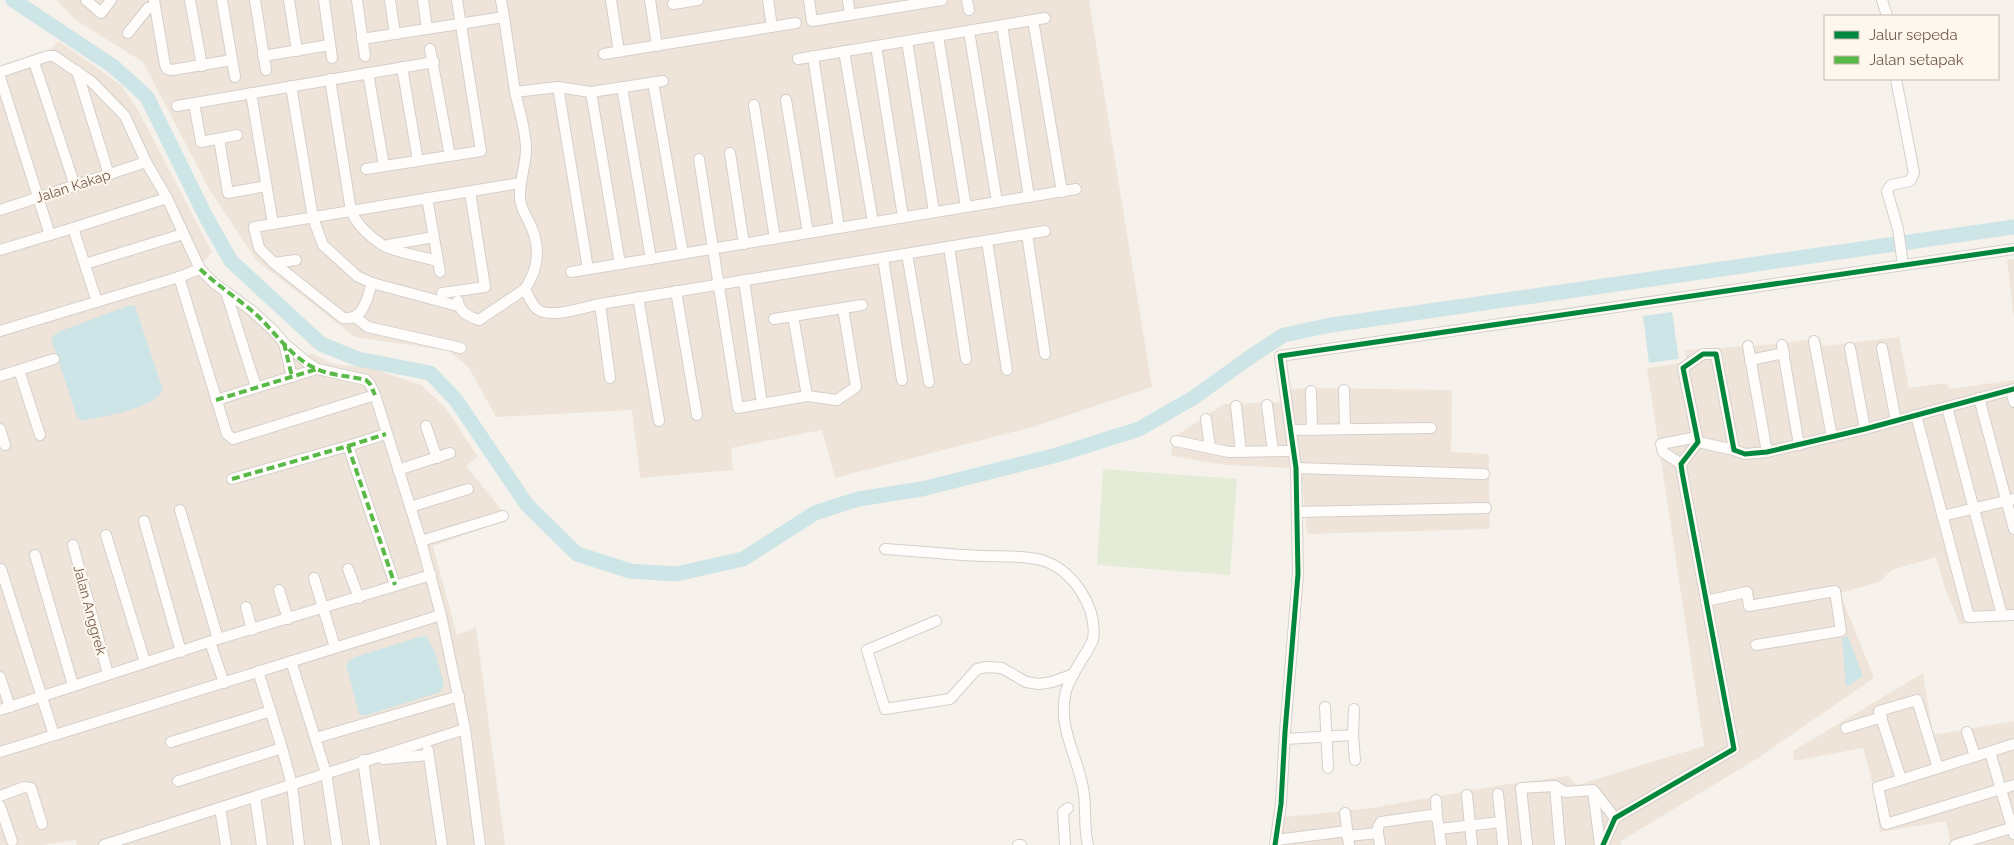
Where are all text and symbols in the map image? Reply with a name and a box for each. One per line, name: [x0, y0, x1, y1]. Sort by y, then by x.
legend: [1824, 15, 1999, 80]
text: Jalur sepeda: [1869, 26, 1958, 44]
text: Jalan setapak: [1869, 51, 1964, 69]
street label: Jalan Kakap: [34, 166, 113, 206]
street label: Jalan Anggrek: [70, 563, 110, 657]

